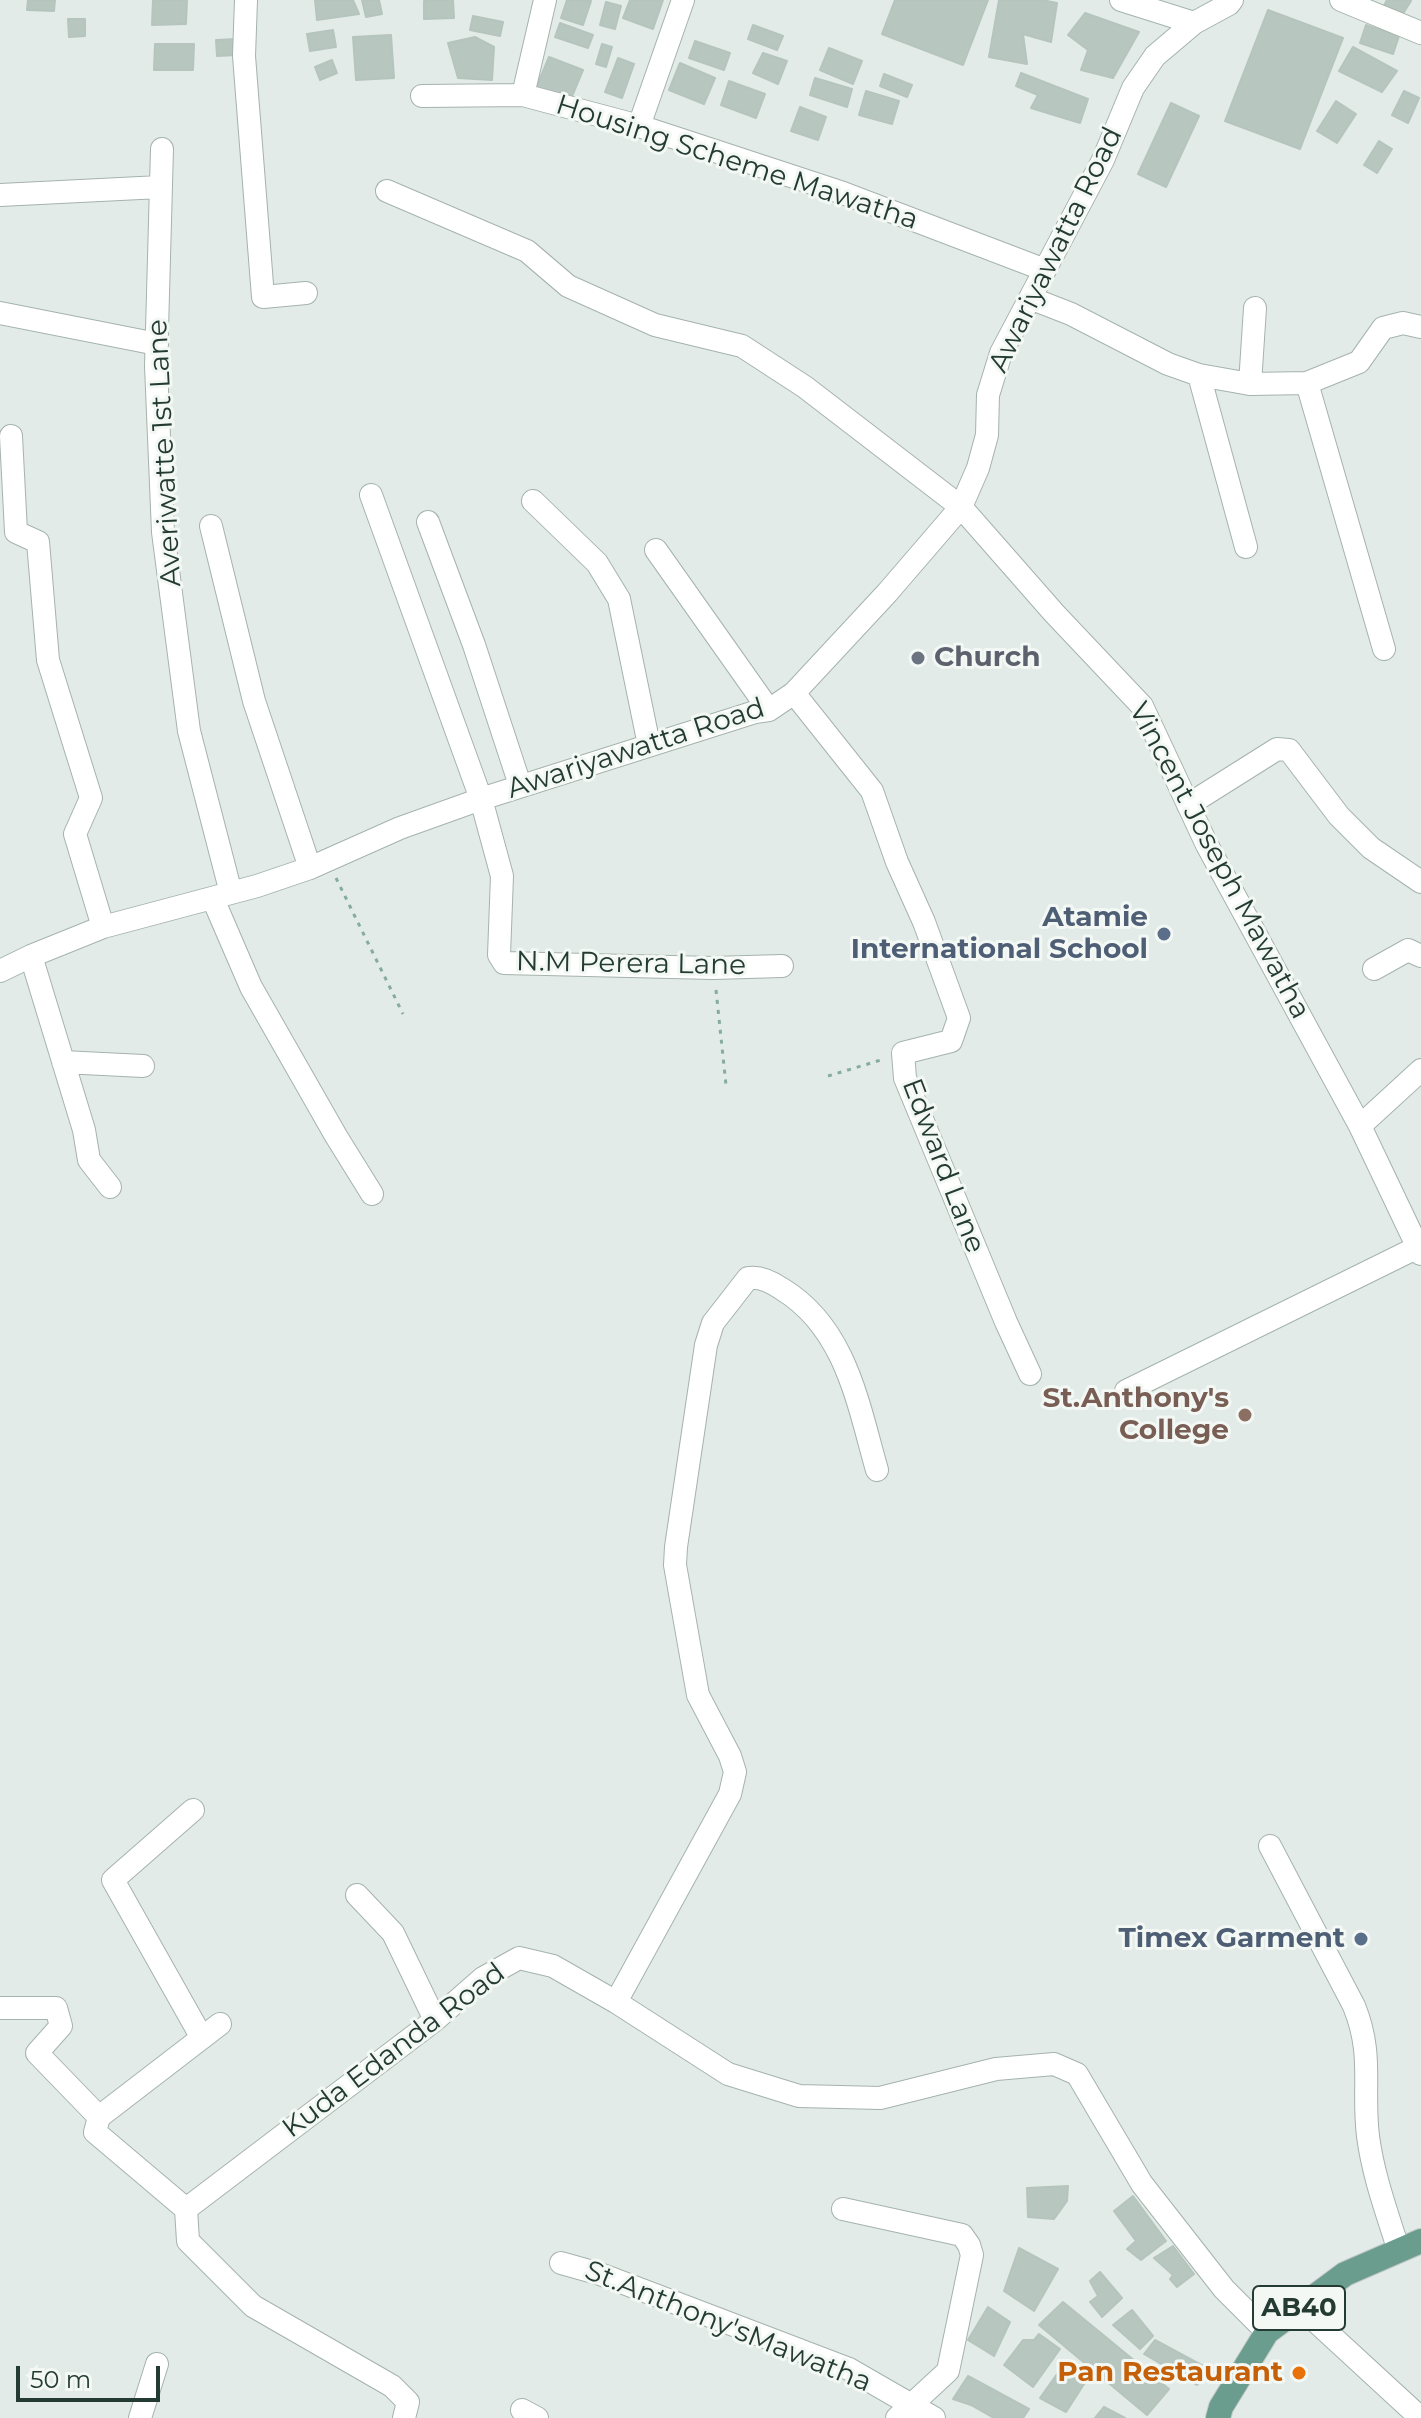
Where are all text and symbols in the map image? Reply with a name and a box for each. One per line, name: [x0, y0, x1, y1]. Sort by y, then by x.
street label: Housing Scheme Mawatha: [552, 89, 922, 237]
street label: Awariyawatta Road: [982, 122, 1130, 378]
street label: Averiwatte 1st Lane: [141, 319, 189, 587]
place label: Church: [934, 641, 1040, 675]
marker: Church: [909, 649, 927, 667]
street label: Awariyawatta Road: [503, 692, 769, 806]
street label: Vincent Joseph Mawatha: [1121, 697, 1317, 1025]
place label: Atamie International School: [851, 901, 1148, 967]
marker: Atamie International School: [1155, 925, 1173, 943]
street label: N.M Perera Lane: [516, 945, 746, 983]
street label: Edward Lane: [894, 1074, 992, 1258]
place label: St.Anthony's College: [1043, 1382, 1229, 1448]
marker: St.Anthony's College: [1236, 1406, 1254, 1424]
place label: Timex Garment: [1118, 1922, 1345, 1956]
marker: Timex Garment: [1352, 1930, 1370, 1948]
street label: Kuda Edanda Road: [276, 1956, 512, 2146]
street label: St.Anthony'sMawatha: [580, 2254, 876, 2400]
road number: AB40: [1253, 2286, 1345, 2330]
scale bar: [20, 2350, 164, 2400]
place label: Pan Restaurant: [1057, 2356, 1283, 2390]
marker: Pan Restaurant: [1290, 2364, 1308, 2382]
text: 50 m: [30, 2365, 91, 2394]

